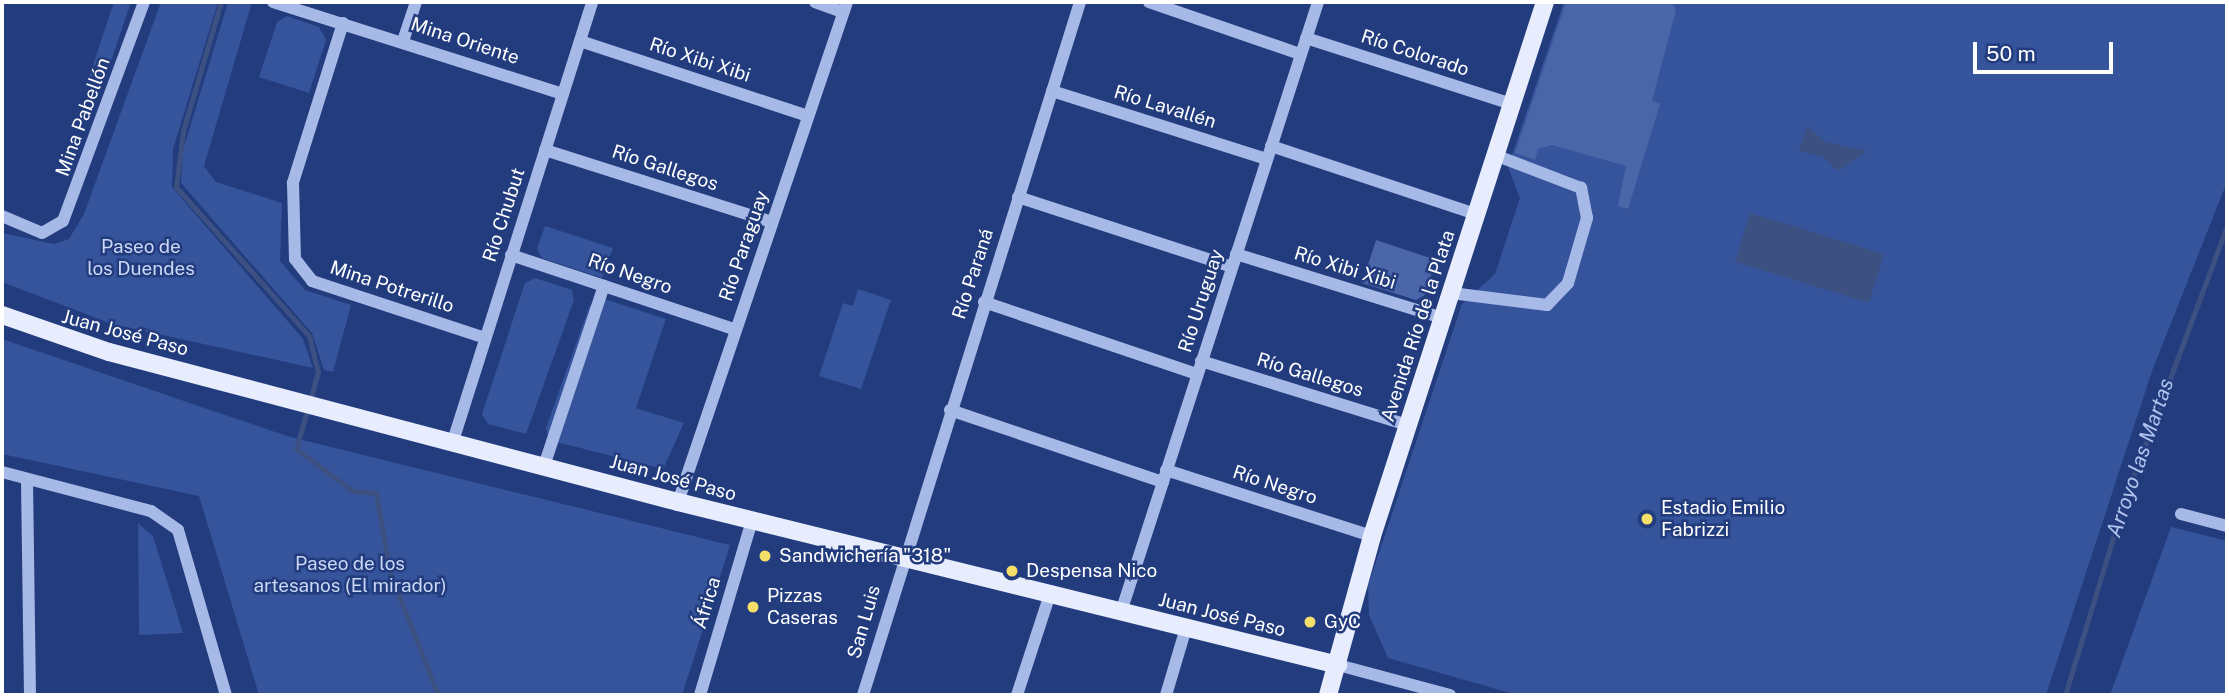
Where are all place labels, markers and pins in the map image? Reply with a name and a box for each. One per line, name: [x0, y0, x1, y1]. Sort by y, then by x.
place label: Estadio Emilio Fabrizzi: [1661, 497, 1785, 541]
marker: Estadio Emilio Fabrizzi: [1639, 511, 1655, 527]
place label: Sandwichería "318": [779, 545, 951, 567]
marker: Sandwichería "318": [757, 548, 773, 564]
place label: Despensa Nico: [1026, 560, 1157, 582]
marker: Despensa Nico: [1004, 563, 1020, 579]
place label: Pizzas Caseras: [767, 585, 838, 629]
marker: Pizzas Caseras: [745, 599, 761, 615]
place label: GyC: [1324, 611, 1361, 633]
marker: GyC: [1302, 614, 1318, 630]

